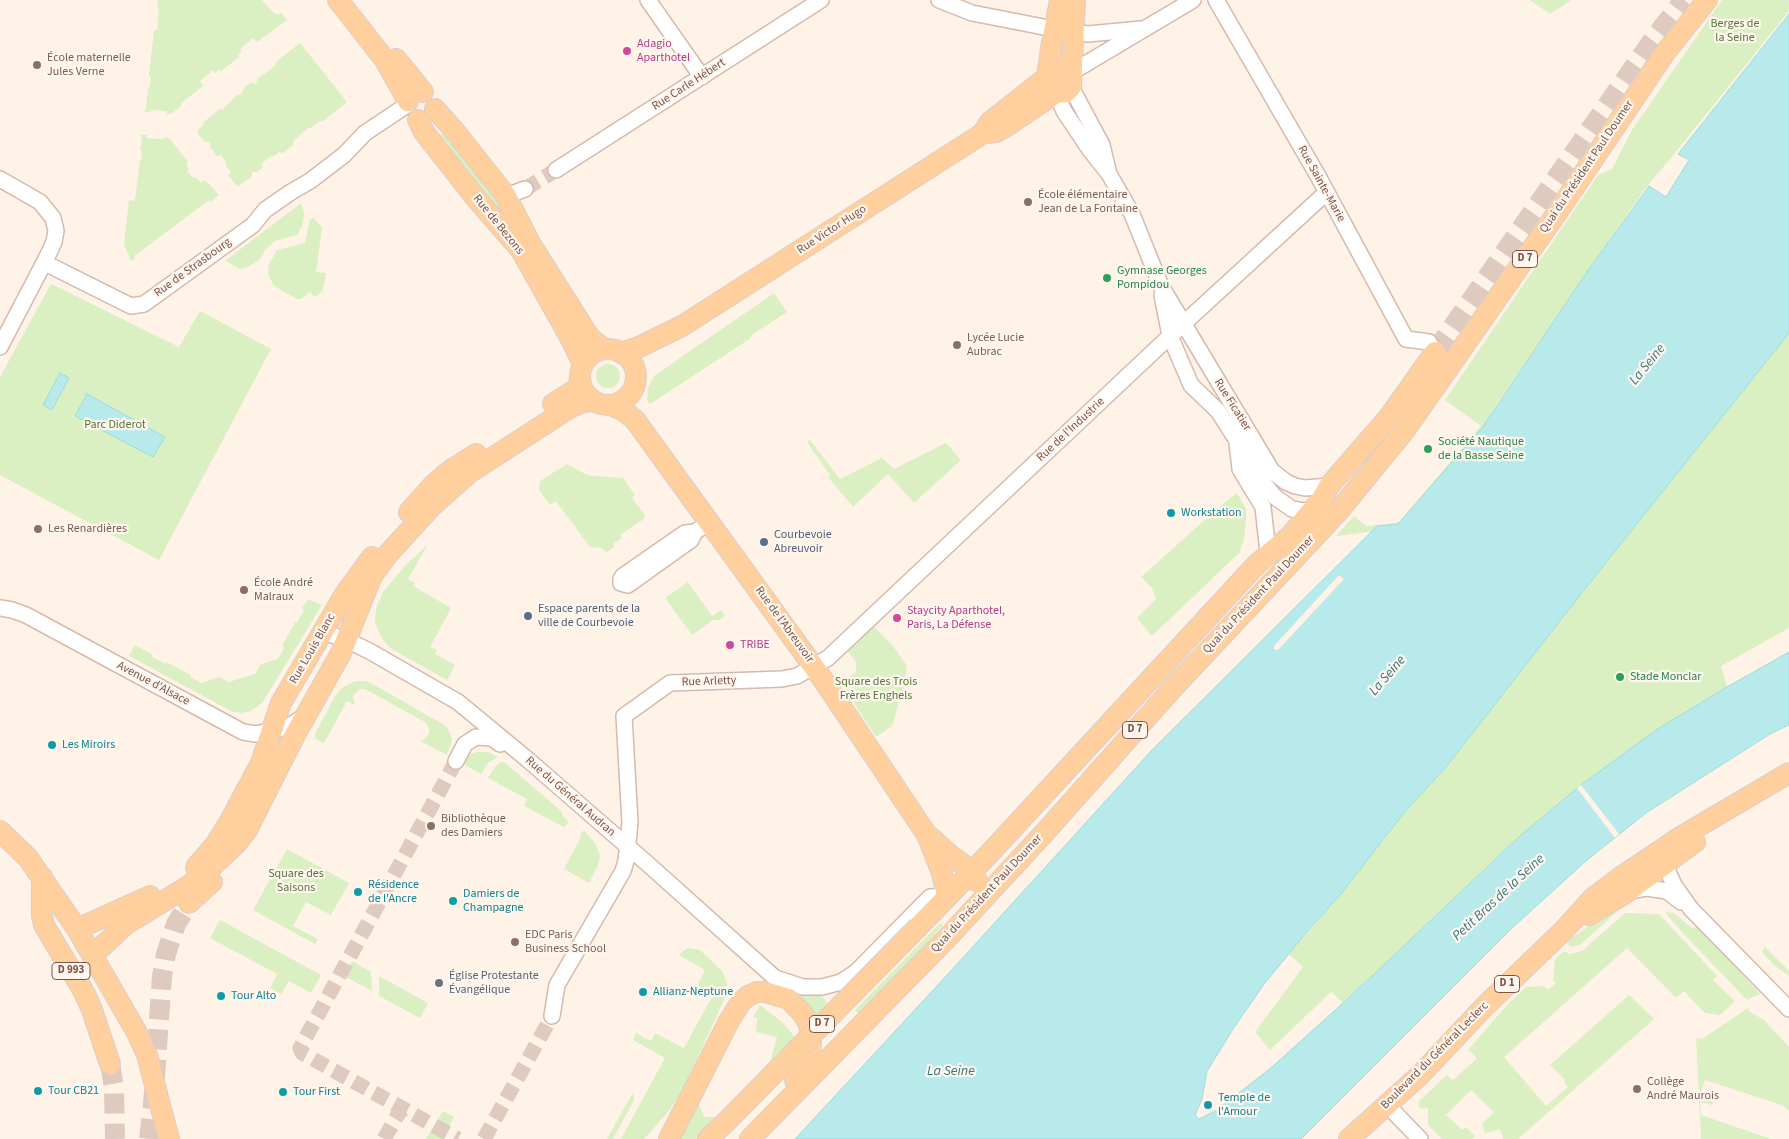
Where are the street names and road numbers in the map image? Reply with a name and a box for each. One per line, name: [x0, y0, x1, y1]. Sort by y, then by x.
street label: Rue Carle Hébert: [650, 56, 728, 114]
street label: Quai du Président Paul Doumer: [1537, 98, 1637, 236]
street label: Rue Sainte-Marie: [1294, 143, 1348, 225]
street label: Rue de Bezons: [469, 192, 527, 258]
street label: Rue Victor Hugo: [795, 202, 869, 258]
street label: Rue de Strasbourg: [152, 235, 234, 301]
road number: D 7: [1512, 250, 1538, 268]
street label: Rue Ficatier: [1210, 376, 1254, 434]
street label: Rue de l'Industrie: [1034, 395, 1108, 465]
street label: Quai du Président Paul Doumer: [1200, 533, 1318, 657]
street label: Rue de l'Abreuvoir: [751, 584, 817, 666]
street label: Rue Louis Blanc: [287, 611, 339, 687]
street label: Avenue d'Alsace: [114, 659, 192, 709]
street label: Rue Arletty: [681, 674, 737, 690]
road number: D 7: [1122, 722, 1148, 738]
street label: Rue du Général Audran: [522, 754, 618, 840]
street label: Quai du Président Paul Doumer: [928, 832, 1046, 956]
road number: D 993: [52, 962, 90, 979]
road number: D 1: [1494, 976, 1520, 992]
street label: Boulevard du Général Leclerc: [1378, 999, 1492, 1113]
road number: D 7: [810, 1016, 834, 1032]

